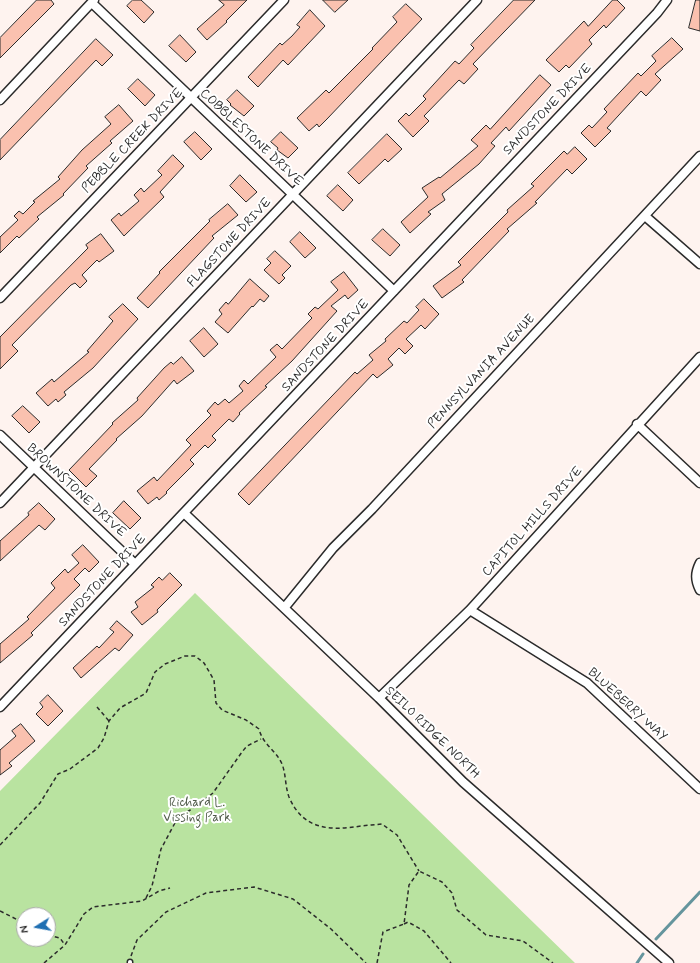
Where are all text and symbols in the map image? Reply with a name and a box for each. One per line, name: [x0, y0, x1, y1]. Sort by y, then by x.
street label: SANDSTONE DRIVE: [500, 61, 596, 159]
street label: PEBBLE CREEK DRIVE: [79, 85, 187, 197]
street label: COBBLESTONE DRIVE: [196, 86, 306, 190]
street label: FLAGSTONE DRIVE: [185, 195, 275, 291]
street label: SANDSTONE DRIVE: [279, 297, 373, 395]
street label: PENNSYLVANIA AVENUE: [425, 312, 539, 432]
street label: BROWNSTONE DRIVE: [23, 441, 129, 541]
street label: CAPITOL HILLS DRIVE: [479, 464, 587, 580]
street label: SANDSTONE DRIVE: [56, 532, 150, 630]
street label: BLUEBERRY WAY: [584, 665, 670, 745]
street label: SEILO RIDGE NORTH: [381, 684, 483, 782]
park label: Richard L. Vissing Park: [163, 795, 231, 826]
north arrow: [16, 907, 56, 947]
text: N: [18, 924, 33, 934]

